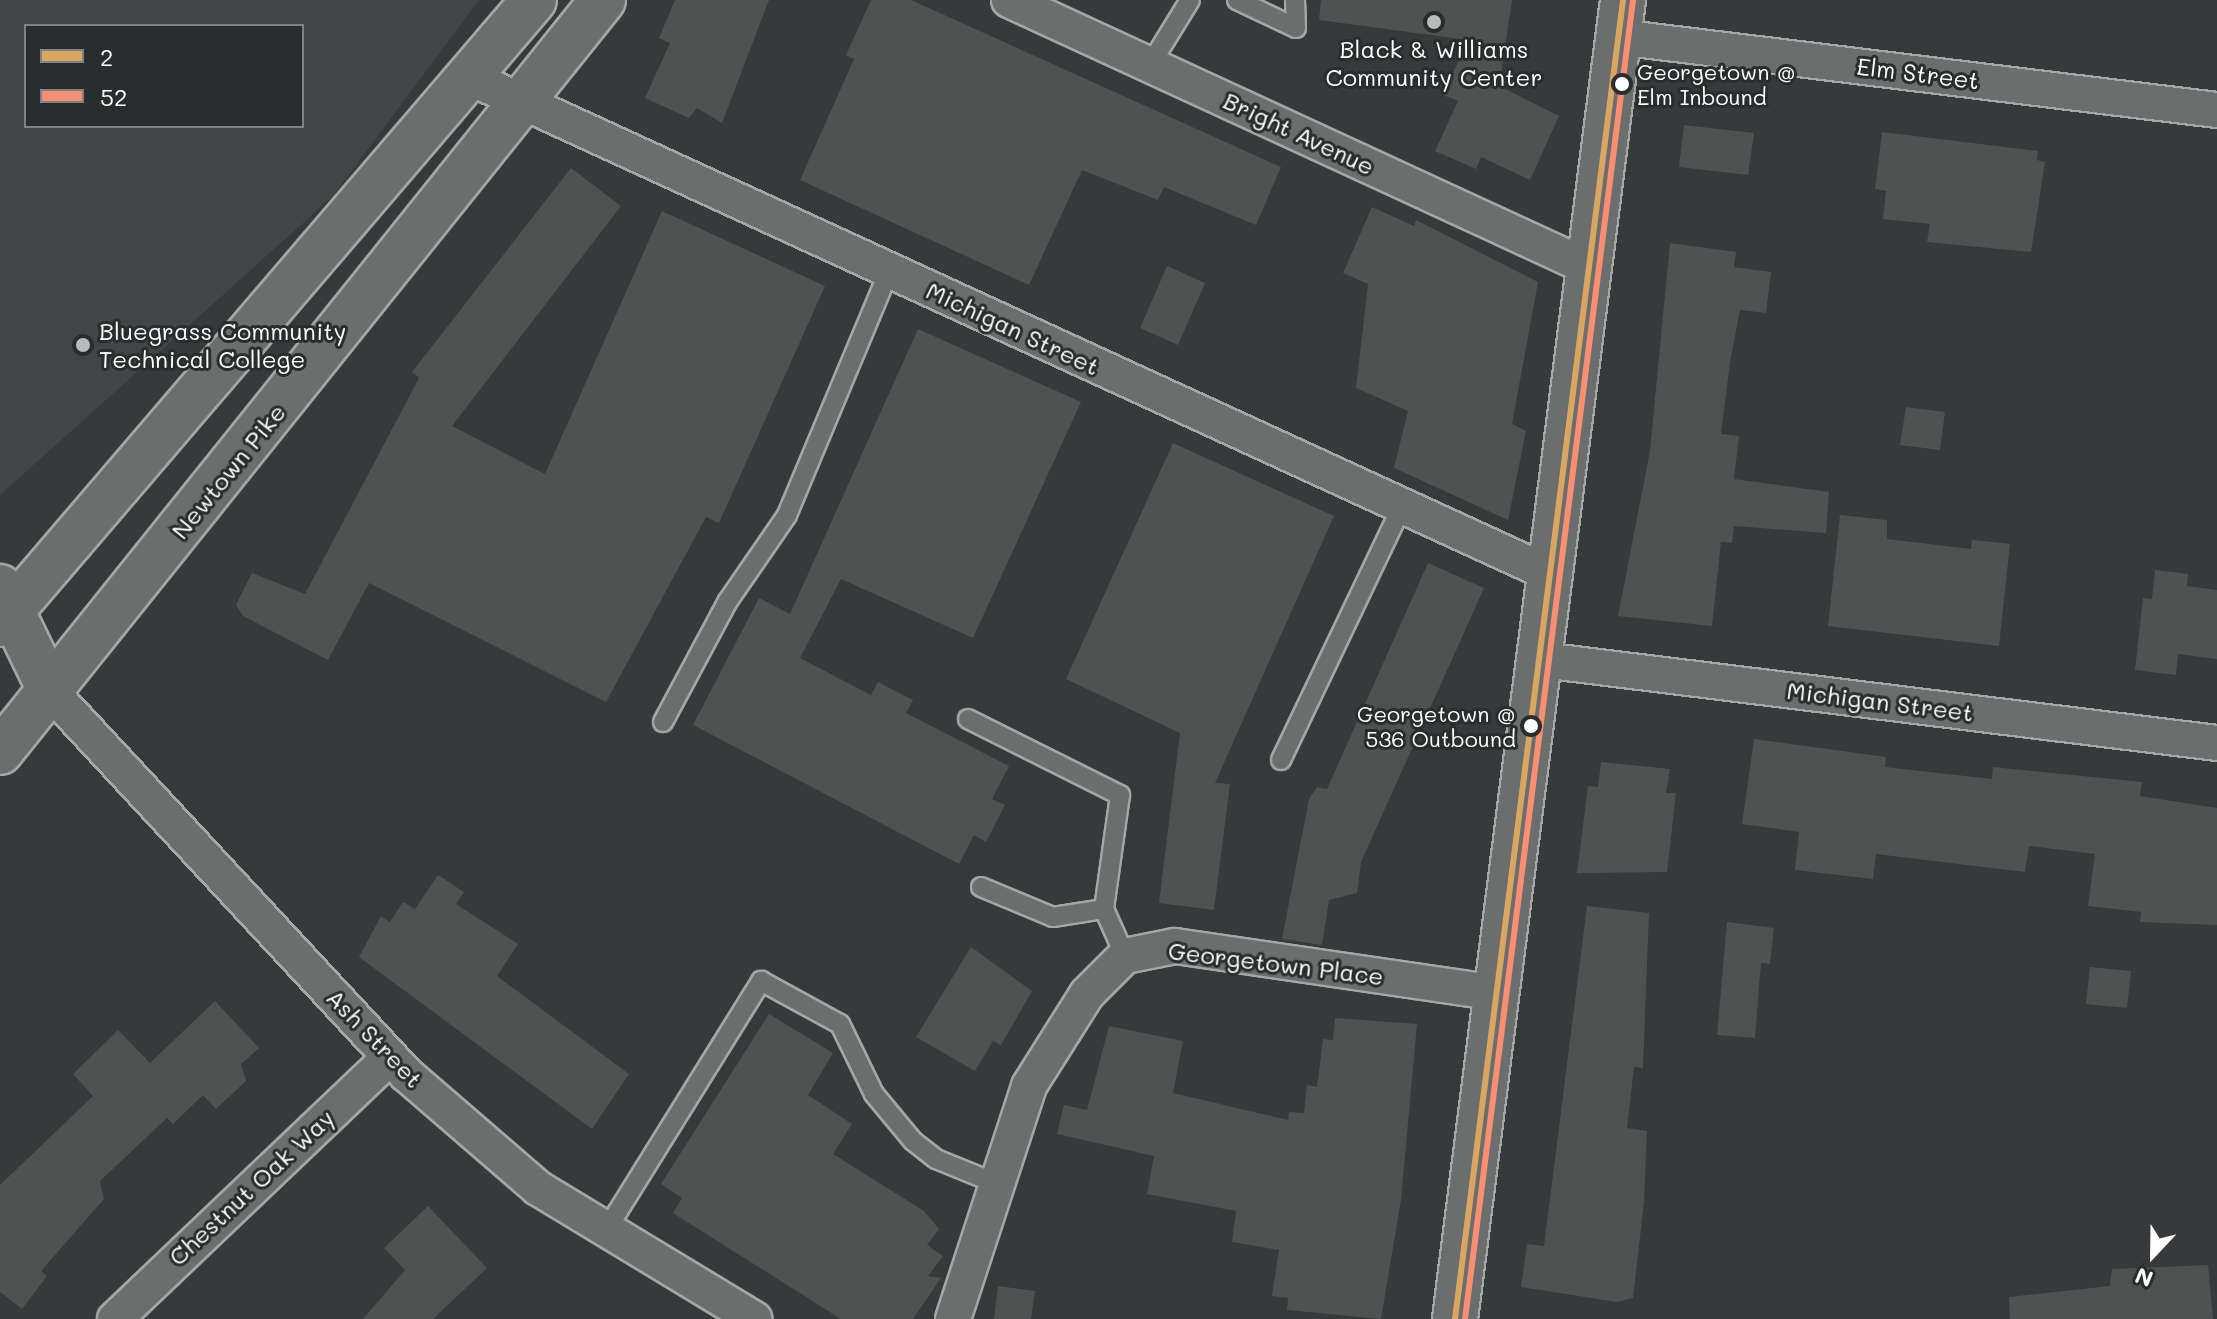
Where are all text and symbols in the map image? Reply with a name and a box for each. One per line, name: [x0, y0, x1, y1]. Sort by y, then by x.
marker: Black & Williams Community Center: [1425, 13, 1443, 31]
legend: [24, 24, 304, 128]
place label: Black & Williams Community Center: [1326, 35, 1542, 91]
text: 2: [100, 41, 113, 72]
street label: Elm Street: [1855, 51, 1981, 95]
place label: Georgetown @ Elm Inbound: [1637, 58, 1796, 110]
marker: Georgetown @ Elm Inbound: [1614, 76, 1630, 92]
text: 52: [100, 81, 127, 112]
street label: Bright Avenue: [1219, 85, 1379, 181]
street label: Michigan Street: [922, 275, 1104, 381]
place label: Bluegrass Community Technical College: [99, 317, 346, 373]
marker: Bluegrass Community Technical College: [74, 336, 92, 354]
street label: Newtown Pike: [165, 398, 291, 544]
street label: Michigan Street: [1785, 675, 1975, 727]
place label: Georgetown @ 536 Outbound: [1357, 700, 1516, 752]
marker: Georgetown @ 536 Outbound: [1523, 718, 1539, 734]
street label: Georgetown Place: [1167, 936, 1385, 990]
street label: Ash Street: [321, 983, 429, 1093]
street label: Chestnut Oak Way: [162, 1103, 340, 1271]
north arrow: [2113, 1215, 2193, 1295]
text: N: [2131, 1261, 2157, 1294]

